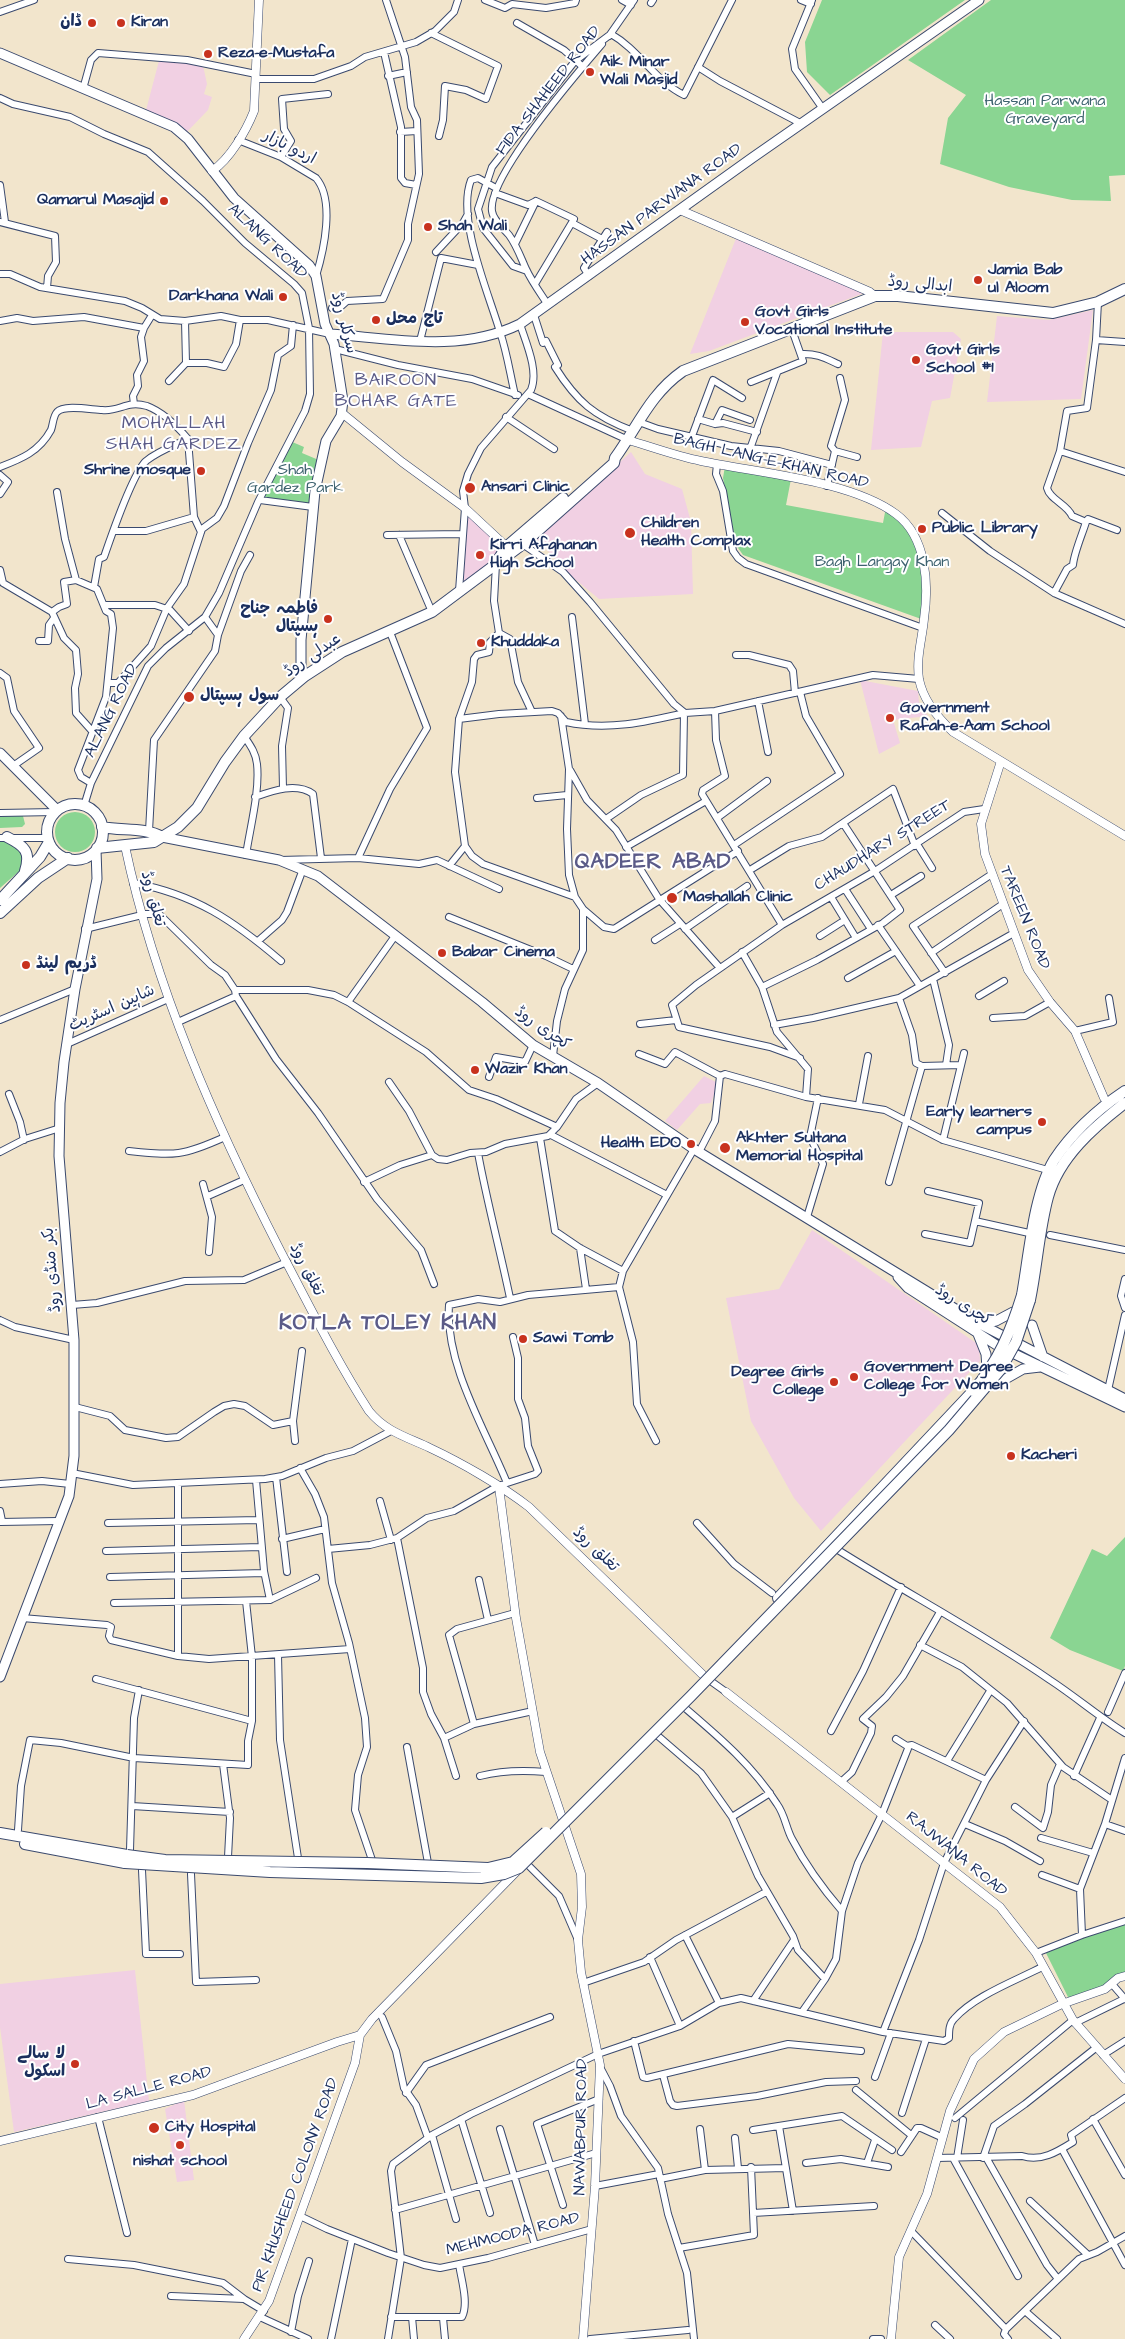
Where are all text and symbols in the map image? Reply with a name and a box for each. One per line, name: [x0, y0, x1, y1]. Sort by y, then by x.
place label: ڈان: [60, 13, 82, 33]
place label: Kiran: [131, 13, 168, 33]
marker: ڈان: [86, 17, 98, 29]
marker: Kiran: [115, 17, 127, 29]
street label: FIDA SHAHEED ROAD: [493, 22, 605, 160]
place label: Reza-e-Mustafa: [218, 44, 334, 64]
marker: Reza-e-Mustafa: [202, 48, 214, 60]
place label: Aik Minar Wali Masjid: [600, 53, 677, 91]
marker: Aik Minar Wali Masjid: [584, 66, 596, 78]
park label: Hassan Parwana Graveyard: [985, 92, 1105, 130]
street label: اردو بازار: [259, 127, 319, 169]
street label: HASSAN PARWANA ROAD: [578, 140, 746, 270]
place label: Qamarul Masajid: [37, 191, 154, 211]
marker: Qamarul Masajid: [158, 195, 170, 207]
street label: ALANG ROAD: [223, 200, 311, 284]
place label: Shah Wali: [438, 217, 507, 237]
marker: Shah Wali: [422, 221, 434, 233]
place label: Jamia Bab ul Aloom: [988, 261, 1063, 299]
street label: ابدالی روڈ: [887, 273, 953, 297]
marker: Jamia Bab ul Aloom: [972, 274, 984, 286]
place label: Darkhana Wali: [169, 287, 273, 307]
street label: سرکلر روڈ: [326, 290, 360, 356]
marker: Darkhana Wali: [277, 291, 289, 303]
place label: Govt Girls Vocational Institute: [755, 303, 892, 341]
place label: تاج محل: [386, 310, 443, 330]
marker: تاج محل: [370, 314, 382, 326]
marker: Govt Girls Vocational Institute: [739, 316, 751, 328]
place label: Govt Girls School #1: [926, 341, 1000, 379]
marker: Govt Girls School #1: [910, 354, 922, 366]
district label: BAIROON BOHAR GATE: [333, 370, 459, 412]
district label: MOHALLAH SHAH GARDEZ: [104, 413, 244, 456]
street label: BAGH LANG-E-KHAN ROAD: [672, 430, 870, 494]
place label: Shrine mosque: [84, 461, 191, 481]
park label: Shah Gardez Park: [247, 461, 343, 499]
marker: Shrine mosque: [195, 465, 207, 477]
place label: Ansari Clinic: [481, 478, 570, 498]
marker: Ansari Clinic: [463, 481, 477, 495]
place label: Children Health Complax: [641, 514, 751, 552]
place label: Public Library: [932, 519, 1038, 539]
marker: Public Library: [916, 523, 928, 535]
marker: Children Health Complax: [623, 526, 637, 540]
place label: Kirri Afghanan High School: [490, 536, 597, 574]
marker: Kirri Afghanan High School: [474, 549, 486, 561]
park label: Bagh Langay Khan: [815, 553, 949, 573]
place label: فاطمہ جناح ہسپتال: [240, 600, 318, 638]
marker: فاطمہ جناح ہسپتال: [322, 613, 334, 625]
street label: عبدلی روڈ: [281, 630, 345, 682]
place label: Khuddaka: [491, 633, 559, 653]
marker: Khuddaka: [475, 637, 487, 649]
street label: ALANG ROAD: [81, 661, 143, 761]
place label: سول ہسپتال: [200, 687, 279, 707]
marker: سول ہسپتال: [182, 690, 196, 704]
place label: Government Rafah-e-Aam School: [900, 699, 1050, 737]
marker: Government Rafah-e-Aam School: [884, 712, 896, 724]
street label: CHAUDHARY STREET: [811, 796, 955, 896]
district label: QADEER ABAD: [573, 851, 733, 877]
street label: TAREEN ROAD: [995, 864, 1053, 972]
street label: تغلق روڈ: [135, 869, 169, 929]
place label: Mashallah Clinic: [683, 888, 793, 908]
marker: Mashallah Clinic: [665, 891, 679, 905]
place label: Babar Cinema: [452, 943, 555, 963]
marker: Babar Cinema: [436, 947, 448, 959]
place label: ڈریم لینڈ: [36, 955, 97, 975]
marker: ڈریم لینڈ: [20, 959, 32, 971]
street label: شاہین اسٹریٹ: [66, 981, 158, 1037]
street label: کچری روڈ: [510, 1003, 574, 1055]
place label: Wazir Khan: [485, 1060, 568, 1080]
marker: Wazir Khan: [469, 1064, 481, 1076]
place label: Early learners campus: [926, 1103, 1032, 1141]
marker: Early learners campus: [1036, 1116, 1048, 1128]
place label: Akhter Sultana Memorial Hospital: [736, 1129, 863, 1167]
place label: Health EDO: [601, 1134, 681, 1154]
marker: Health EDO: [685, 1138, 697, 1150]
marker: Akhter Sultana Memorial Hospital: [718, 1141, 732, 1155]
street label: بکر منڈی روڈ: [40, 1227, 66, 1313]
street label: تغلق روڈ: [285, 1240, 327, 1300]
street label: کچری روڈ: [931, 1281, 995, 1331]
district label: KOTLA TOLEY KHAN: [277, 1312, 499, 1338]
place label: Sawi Tomb: [533, 1329, 614, 1349]
marker: Sawi Tomb: [517, 1333, 529, 1345]
place label: Government Degree College for Women: [864, 1358, 1013, 1396]
place label: Degree Girls College: [731, 1363, 824, 1401]
marker: Government Degree College for Women: [848, 1371, 860, 1383]
marker: Degree Girls College: [828, 1376, 840, 1388]
place label: Kacheri: [1021, 1446, 1077, 1466]
marker: Kacheri: [1005, 1450, 1017, 1462]
street label: تغلق روڈ: [568, 1523, 622, 1577]
street label: RAJWANA ROAD: [901, 1808, 1011, 1902]
place label: لا سالے اسکول: [17, 2045, 65, 2083]
marker: لا سالے اسکول: [69, 2058, 81, 2070]
street label: NAWABPUR ROAD: [571, 2058, 593, 2196]
street label: LA SALLE ROAD: [84, 2063, 214, 2115]
street label: PIR KHUSHEED COLONY ROAD: [248, 2076, 344, 2294]
place label: City Hospital: [165, 2118, 256, 2138]
marker: City Hospital: [147, 2121, 161, 2135]
marker: nishat school: [174, 2139, 186, 2151]
place label: nishat school: [133, 2152, 227, 2172]
street label: MEHMOODA ROAD: [444, 2209, 582, 2261]

